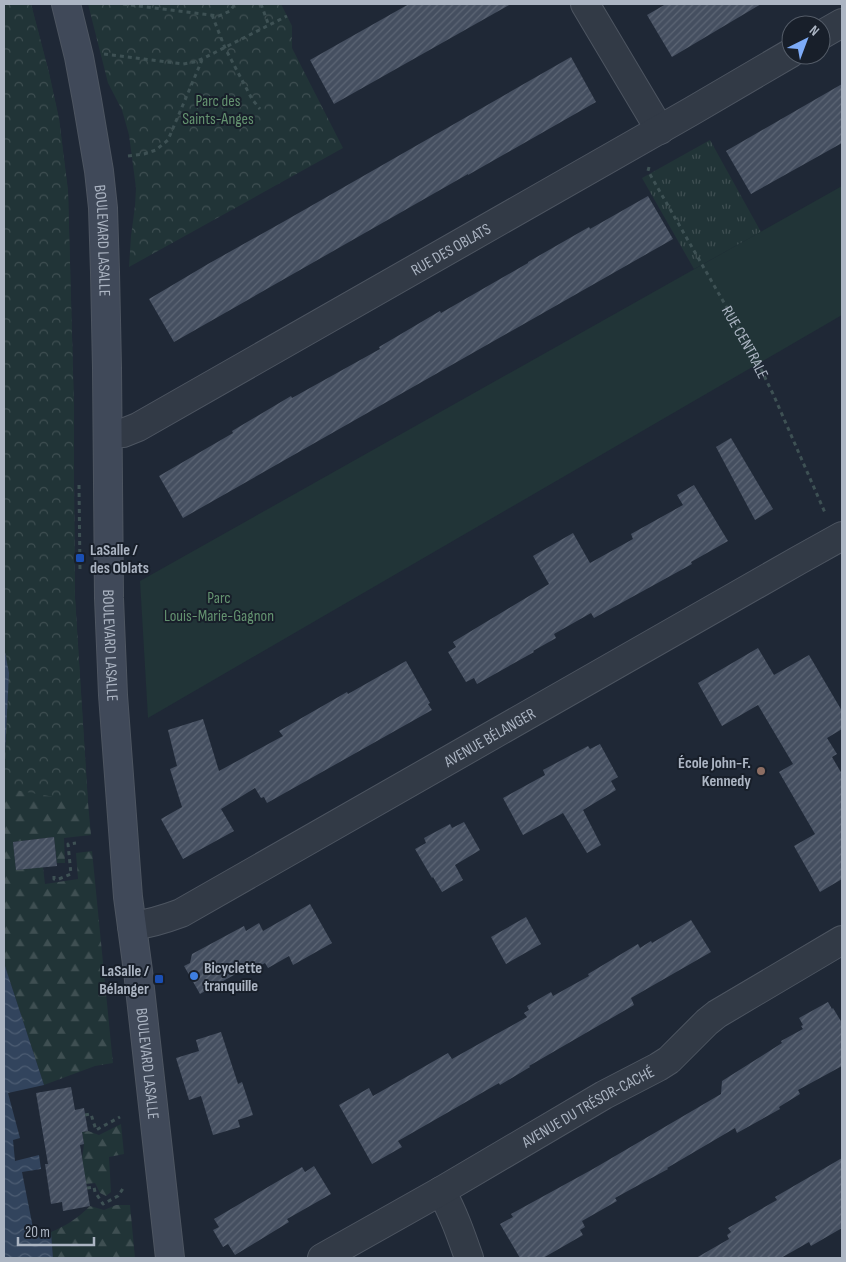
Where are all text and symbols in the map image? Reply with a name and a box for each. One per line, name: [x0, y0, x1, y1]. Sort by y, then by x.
north arrow: [781, 15, 831, 65]
text: N: [806, 22, 823, 40]
park label: Parc des Saints-Anges: [182, 92, 254, 129]
street label: BOULEVARD LASALLE: [90, 184, 114, 297]
street label: RUE DES OBLATS: [408, 220, 495, 280]
street label: RUE CENTRALE: [717, 303, 772, 382]
place label: LaSalle / des Oblats: [90, 541, 149, 578]
marker: LaSalle / des Oblats: [74, 552, 86, 564]
street label: BOULEVARD LASALLE: [98, 589, 121, 702]
park label: Parc Louis-Marie-Gagnon: [164, 589, 274, 626]
street label: AVENUE BÉLANGER: [440, 705, 539, 772]
place label: École John-F. Kennedy: [678, 754, 751, 791]
marker: École John-F. Kennedy: [755, 765, 767, 777]
place label: Bicyclette tranquille: [204, 959, 262, 996]
place label: LaSalle / Bélanger: [99, 962, 150, 999]
marker: Bicyclette tranquille: [188, 970, 200, 982]
marker: LaSalle / Bélanger: [153, 973, 165, 985]
street label: BOULEVARD LASALLE: [131, 1007, 162, 1120]
street label: AVENUE DU TRÉSOR-CACHÉ: [518, 1063, 658, 1153]
scale bar: [18, 1214, 94, 1246]
text: 20 m: [25, 1223, 50, 1242]

